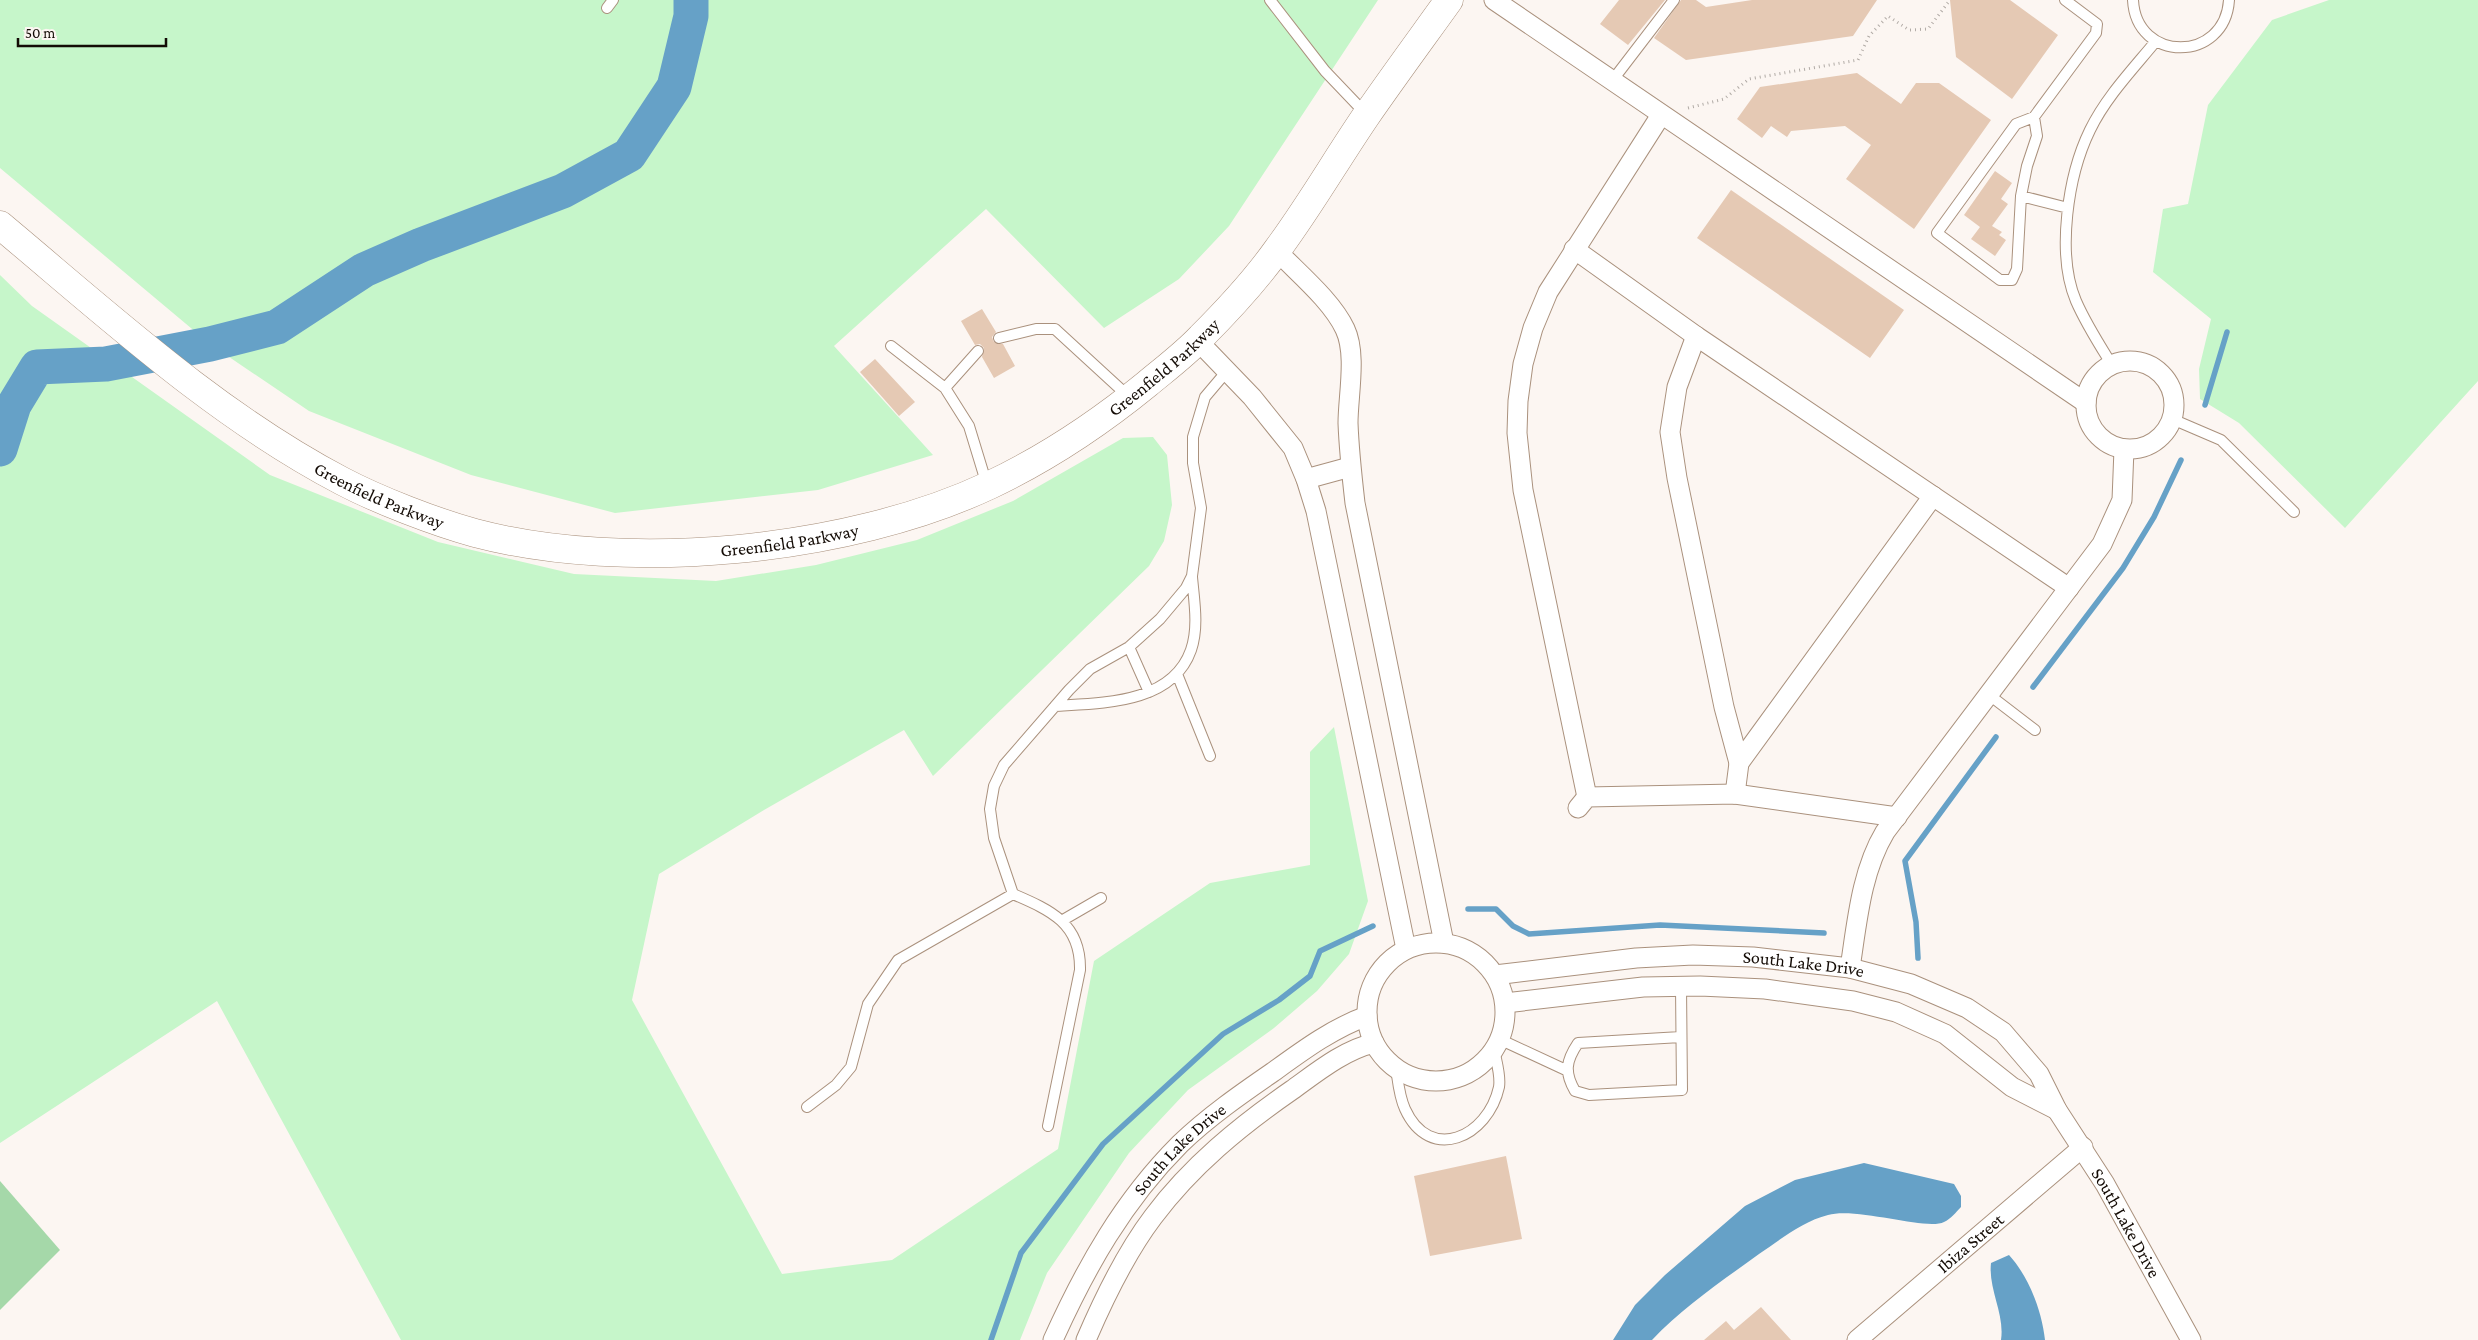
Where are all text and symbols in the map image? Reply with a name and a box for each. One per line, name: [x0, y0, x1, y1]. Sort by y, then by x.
scale bar: [18, 15, 165, 47]
text: 50 m: [25, 25, 55, 41]
street label: Greenfield Parkway: [1105, 314, 1224, 420]
street label: Greenfield Parkway: [311, 458, 447, 533]
street label: Greenfield Parkway: [720, 520, 861, 560]
street label: South Lake Drive: [1742, 947, 1866, 981]
street label: South Lake Drive: [1129, 1099, 1230, 1199]
street label: South Lake Drive: [2087, 1164, 2165, 1281]
street label: Ibiza Street: [1933, 1209, 2008, 1277]

